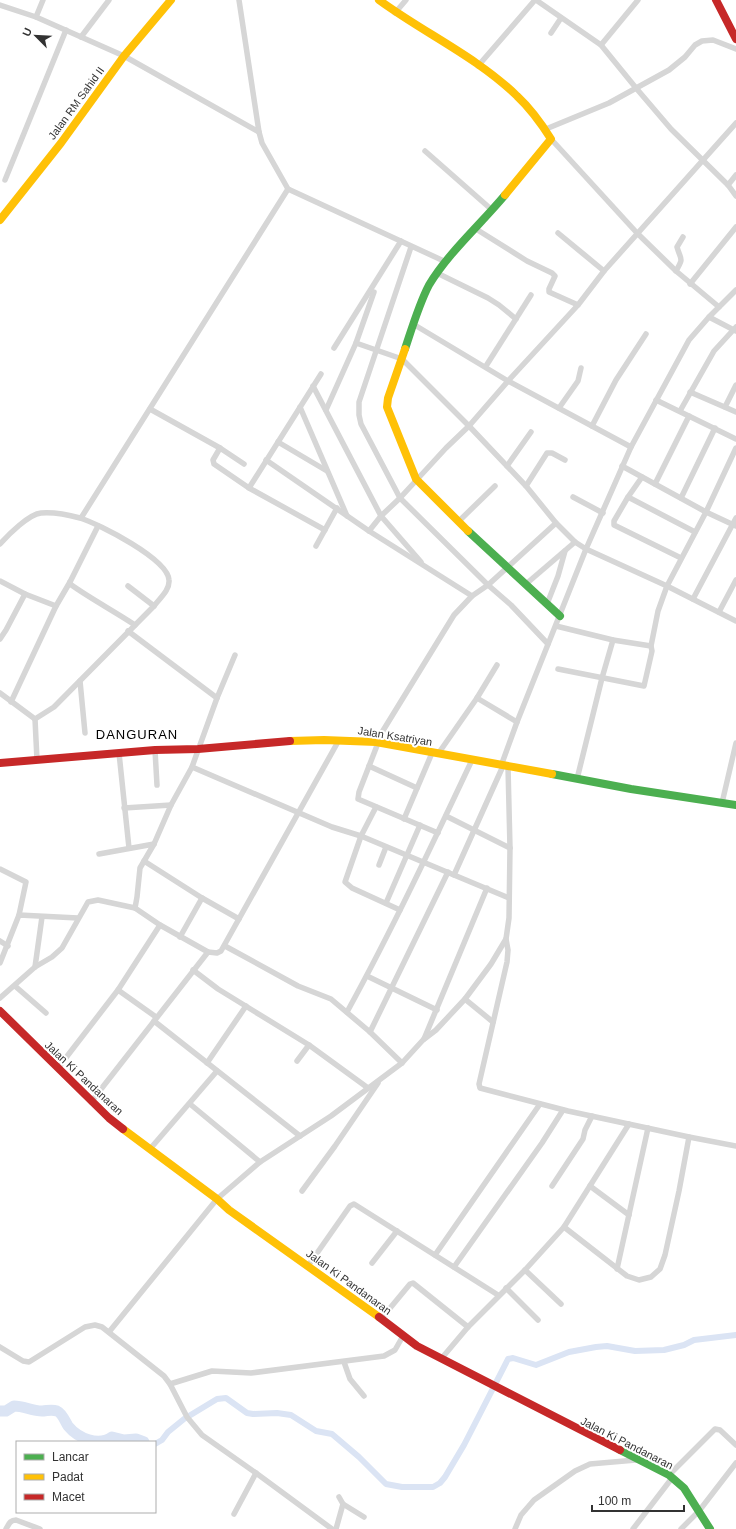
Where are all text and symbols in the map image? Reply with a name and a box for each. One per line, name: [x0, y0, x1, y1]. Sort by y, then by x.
north arrow: [16, 16, 56, 56]
text: U: [20, 26, 34, 38]
street label: Jalan RM Sahid II: [46, 64, 106, 142]
street label: Jalan Ksatriyan: [357, 724, 433, 748]
district label: DANGURAN: [96, 727, 178, 742]
street label: Jalan Ki Pandanaran: [43, 1039, 125, 1117]
street label: Jalan Ki Pandanaran: [304, 1247, 394, 1317]
street label: Jalan Ki Pandanaran: [579, 1414, 675, 1472]
legend: [16, 1441, 156, 1513]
text: Lancar: [52, 1450, 89, 1464]
text: Padat: [52, 1470, 84, 1484]
scale bar: [592, 1487, 684, 1513]
text: Macet: [52, 1490, 85, 1504]
text: 100 m: [598, 1494, 631, 1508]

